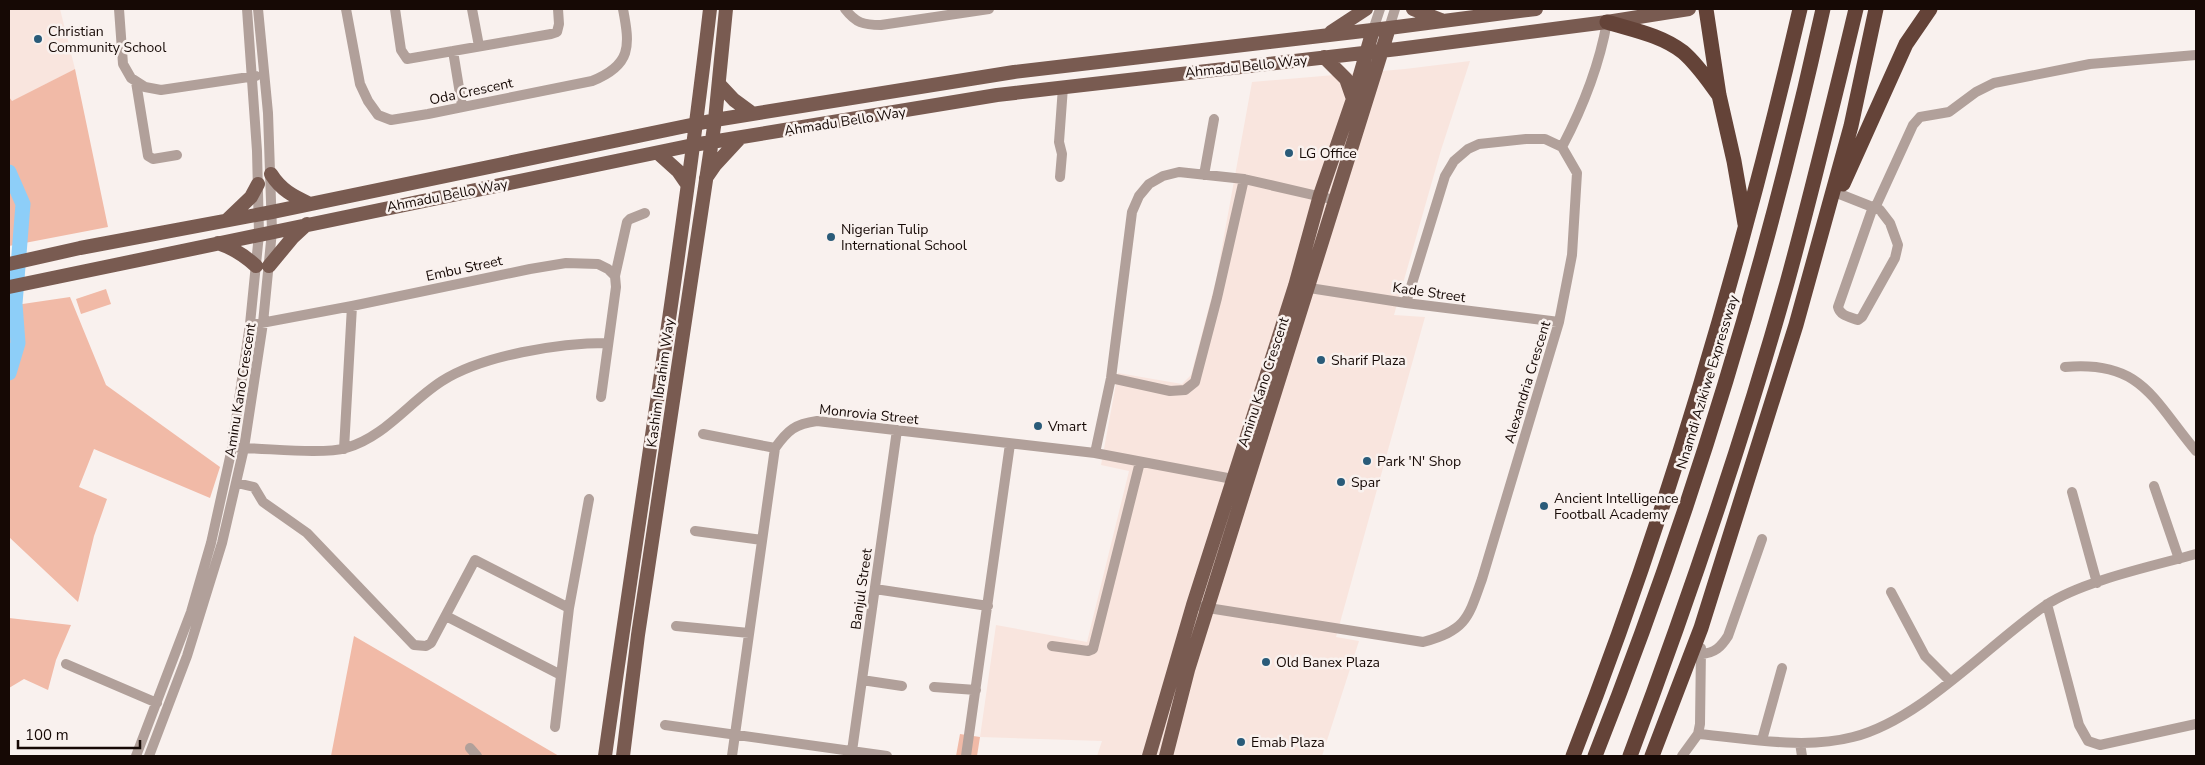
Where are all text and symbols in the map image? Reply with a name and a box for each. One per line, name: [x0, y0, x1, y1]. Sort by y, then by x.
place label: Christian Community School: [48, 22, 167, 57]
marker: Christian Community School: [32, 33, 44, 45]
street label: Ahmadu Bello Way: [1184, 51, 1309, 82]
street label: Oda Crescent: [428, 73, 515, 110]
street label: Ahmadu Bello Way: [783, 102, 908, 140]
place label: LG Office: [1299, 144, 1357, 163]
marker: LG Office: [1283, 147, 1295, 159]
street label: Ahmadu Bello Way: [385, 174, 510, 217]
place label: Nigerian Tulip International School: [841, 220, 968, 255]
marker: Nigerian Tulip International School: [825, 231, 837, 243]
street label: Embu Street: [424, 251, 504, 286]
street label: Kade Street: [1391, 278, 1467, 307]
street label: Nnamdi Azikiwe Expressway: [1672, 292, 1743, 472]
street label: Aminu Kano Crescent: [1234, 315, 1293, 450]
street label: Kashim Ibrahim Way: [642, 317, 679, 449]
street label: Alexandria Crescent: [1500, 319, 1555, 446]
street label: Aminu Kano Crescent: [221, 322, 260, 458]
place label: Sharif Plaza: [1331, 351, 1406, 370]
marker: Sharif Plaza: [1315, 354, 1327, 366]
street label: Monrovia Street: [818, 400, 920, 429]
place label: Vmart: [1047, 417, 1087, 436]
marker: Vmart: [1032, 420, 1044, 432]
place label: Park 'N' Shop: [1377, 452, 1461, 471]
marker: Park 'N' Shop: [1361, 455, 1373, 467]
place label: Spar: [1351, 473, 1380, 492]
marker: Spar: [1335, 476, 1347, 488]
place label: Ancient Intelligence Football Academy: [1554, 489, 1679, 524]
marker: Ancient Intelligence Football Academy: [1538, 500, 1550, 512]
street label: Banjul Street: [846, 547, 877, 631]
place label: Old Banex Plaza: [1276, 653, 1380, 672]
marker: Old Banex Plaza: [1260, 656, 1272, 668]
scale bar: [18, 718, 140, 750]
text: 100 m: [25, 725, 69, 745]
place label: Emab Plaza: [1251, 733, 1325, 752]
marker: Emab Plaza: [1235, 736, 1247, 748]

